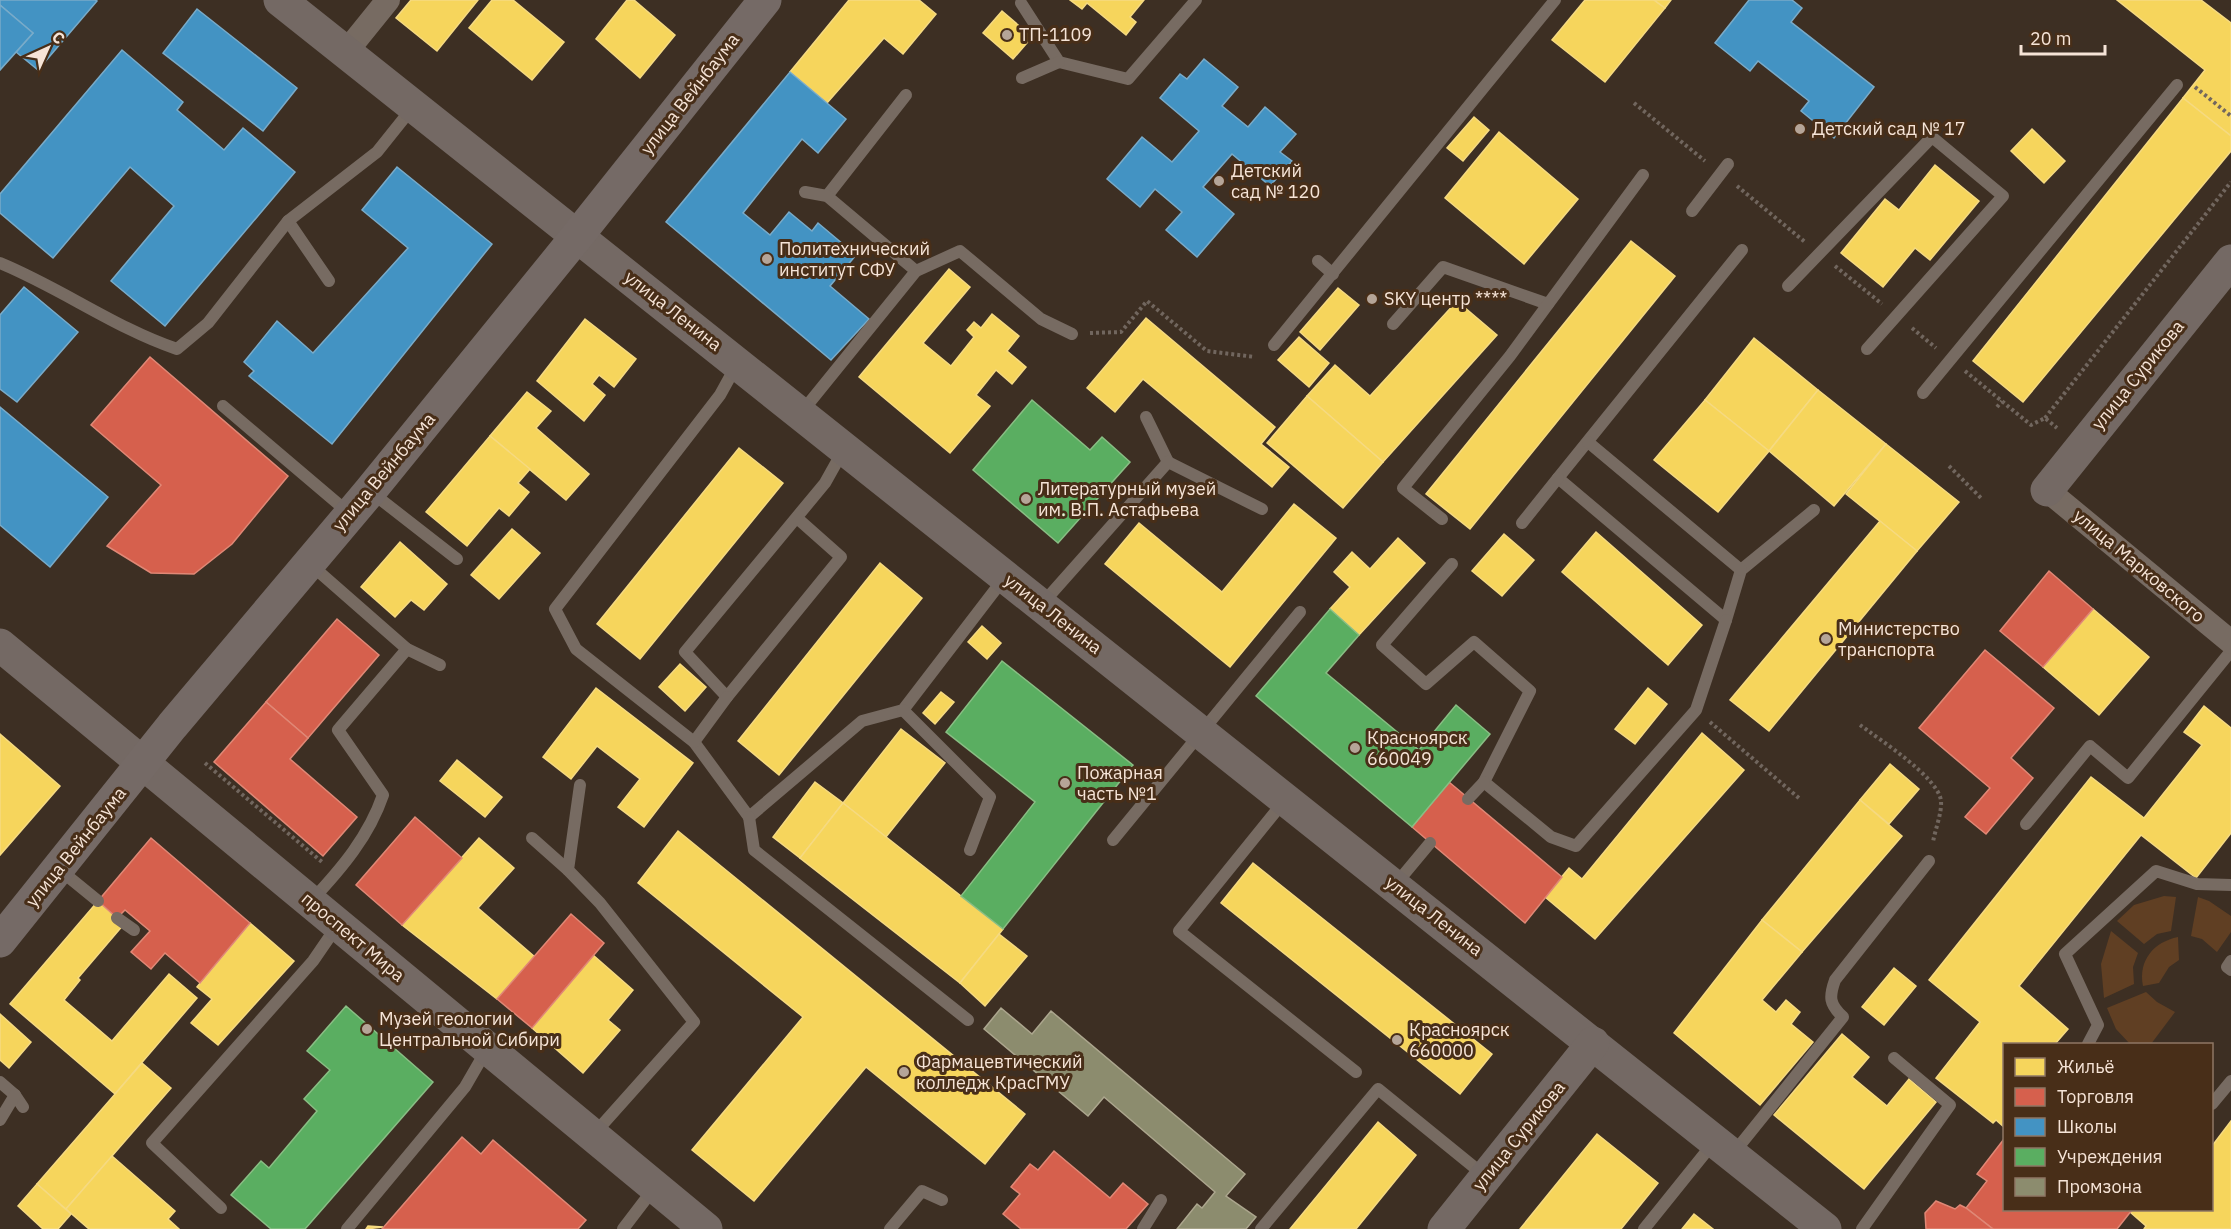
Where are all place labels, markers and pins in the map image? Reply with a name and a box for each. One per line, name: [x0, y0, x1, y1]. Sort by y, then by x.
place label: ТП-1109: [1019, 23, 1092, 46]
marker: ТП-1109: [1000, 28, 1014, 42]
place label: Детский сад № 17: [1812, 117, 1966, 140]
marker: Детский сад № 17: [1793, 122, 1807, 136]
place label: Детский сад № 120: [1231, 159, 1320, 203]
marker: Детский сад № 120: [1212, 174, 1226, 188]
place label: Политехнический институт СФУ: [779, 237, 930, 281]
marker: Политехнический институт СФУ: [760, 252, 774, 266]
place label: SKY центр ****: [1384, 287, 1507, 310]
marker: SKY центр ****: [1365, 292, 1379, 306]
place label: Литературный музей им. В.П. Астафьева: [1038, 477, 1216, 521]
marker: Литературный музей им. В.П. Астафьева: [1019, 492, 1033, 506]
place label: Министерство транспорта: [1838, 617, 1960, 661]
marker: Министерство транспорта: [1819, 632, 1833, 646]
place label: Красноярск 660049: [1367, 726, 1468, 770]
marker: Красноярск 660049: [1348, 741, 1362, 755]
place label: Пожарная часть №1: [1077, 761, 1163, 805]
marker: Пожарная часть №1: [1058, 776, 1072, 790]
place label: Музей геологии Центральной Сибири: [379, 1007, 560, 1051]
place label: Красноярск 660000: [1409, 1018, 1510, 1062]
marker: Музей геологии Центральной Сибири: [360, 1022, 374, 1036]
marker: Красноярск 660000: [1390, 1033, 1404, 1047]
place label: Фармацевтический колледж КрасГМУ: [916, 1050, 1083, 1094]
marker: Фармацевтический колледж КрасГМУ: [897, 1065, 911, 1079]

